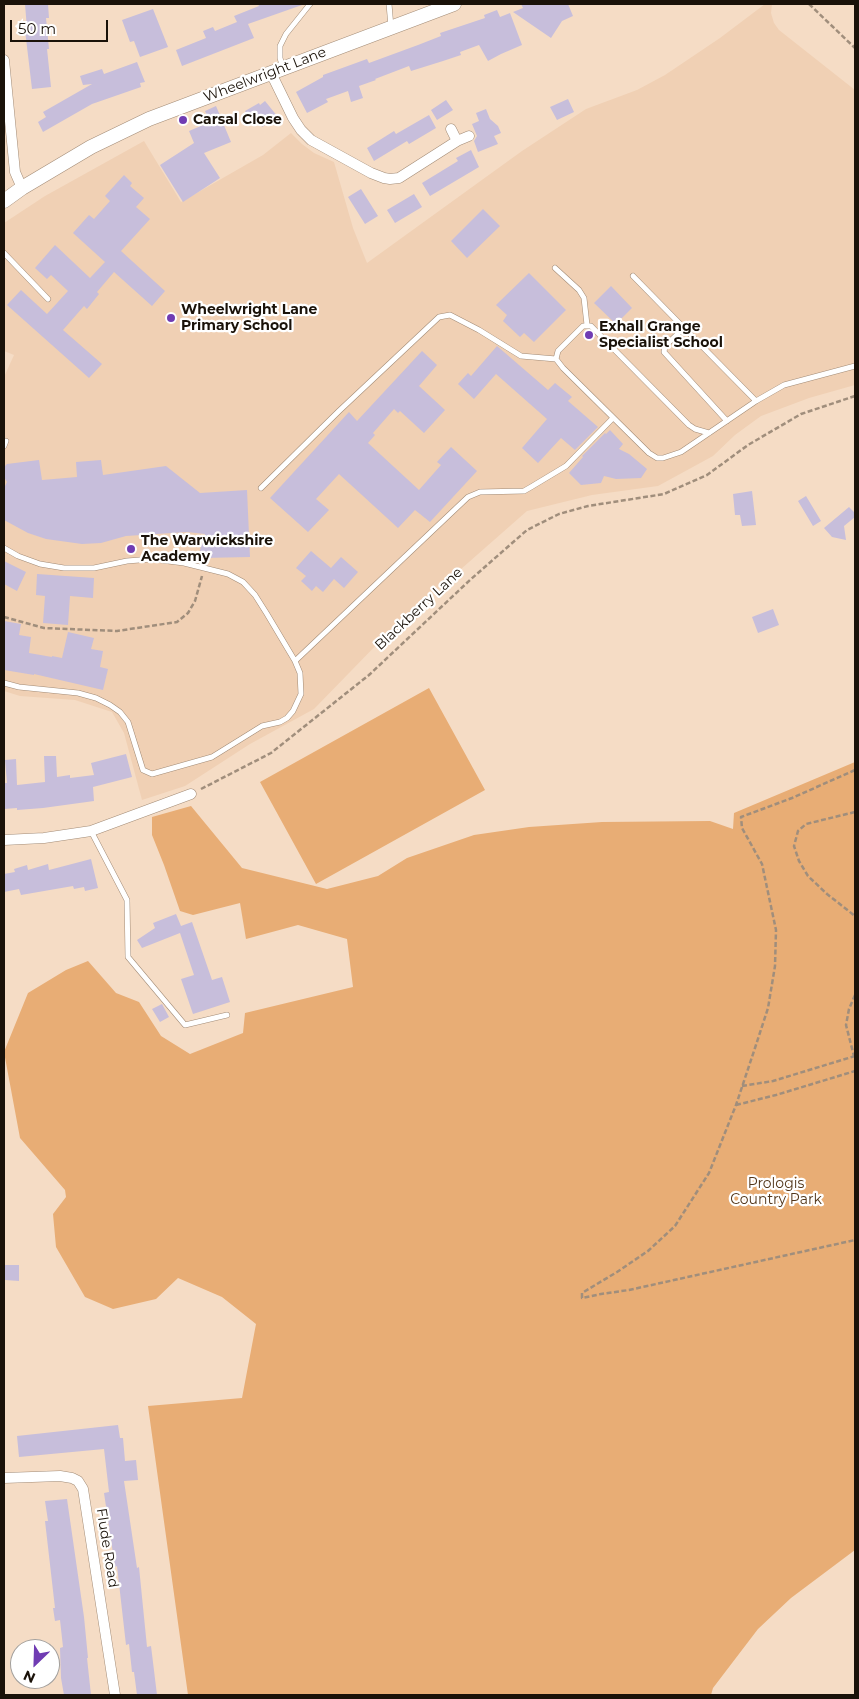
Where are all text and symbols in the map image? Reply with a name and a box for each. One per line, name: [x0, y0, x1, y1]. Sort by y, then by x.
scale bar: [12, 10, 110, 42]
text: 50 m: [18, 19, 56, 38]
street label: Wheelwright Lane: [201, 44, 329, 106]
place label: Carsal Close: [193, 112, 282, 128]
marker: Carsal Close: [177, 114, 189, 126]
place label: Wheelwright Lane Primary School: [181, 302, 317, 334]
marker: Wheelwright Lane Primary School: [165, 312, 177, 324]
place label: Exhall Grange Specialist School: [599, 319, 723, 352]
marker: Exhall Grange Specialist School: [583, 329, 595, 341]
place label: The Warwickshire Academy: [141, 533, 273, 566]
marker: The Warwickshire Academy: [125, 543, 137, 555]
street label: Blackberry Lane: [372, 564, 466, 654]
park label: Prologis Country Park: [730, 1176, 822, 1208]
street label: Flude Road: [92, 1507, 122, 1589]
north arrow: [10, 1639, 60, 1689]
text: N: [20, 1666, 38, 1687]

